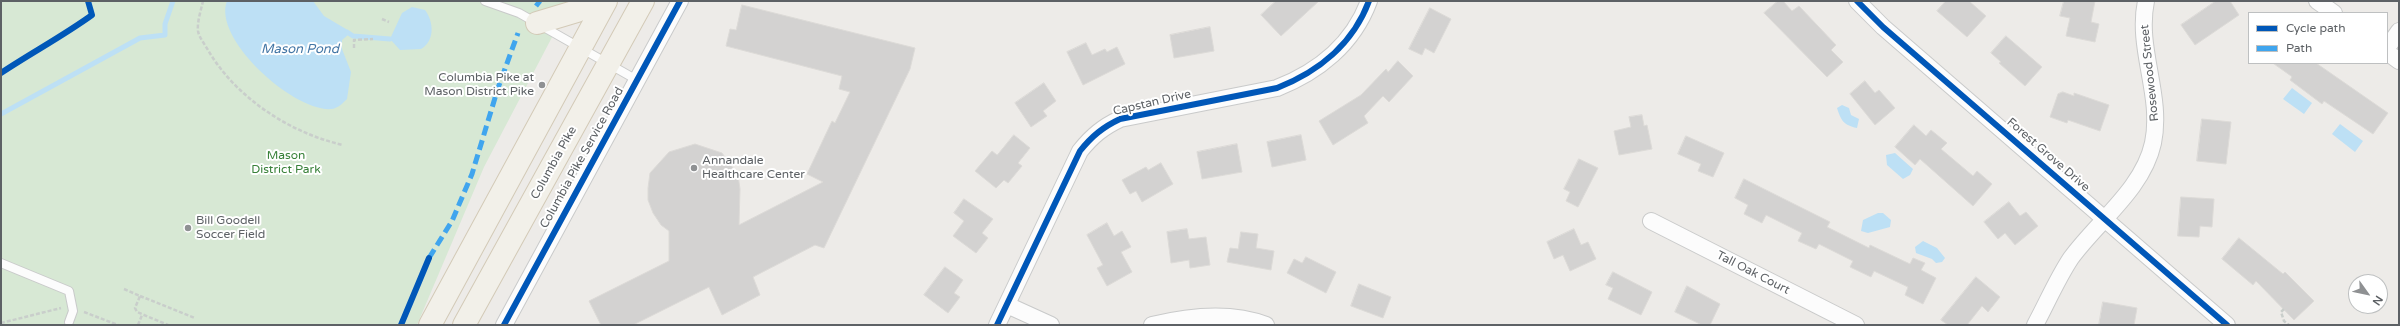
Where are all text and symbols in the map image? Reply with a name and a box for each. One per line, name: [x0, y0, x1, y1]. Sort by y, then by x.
legend: [2248, 12, 2388, 64]
text: Cycle path: [2286, 21, 2345, 35]
street label: Rosewood Street: [2138, 24, 2162, 122]
text: Path: [2286, 41, 2312, 55]
water label: Mason Pond: [261, 42, 339, 58]
place label: Columbia Pike at Mason District Pike: [424, 71, 534, 99]
marker: Columbia Pike at Mason District Pike: [537, 80, 547, 90]
street label: Columbia Pike Service Road: [537, 85, 627, 231]
street label: Capstan Drive: [1112, 87, 1192, 119]
street label: Forest Grove Drive: [2004, 115, 2092, 195]
street label: Columbia Pike: [528, 124, 580, 202]
park label: Mason District Park: [251, 149, 321, 177]
place label: Annandale Healthcare Center: [702, 154, 805, 182]
marker: Annandale Healthcare Center: [689, 163, 699, 173]
place label: Bill Goodell Soccer Field: [196, 214, 265, 242]
marker: Bill Goodell Soccer Field: [183, 223, 193, 233]
street label: Tall Oak Court: [1714, 248, 1792, 298]
north arrow: [2348, 274, 2388, 314]
text: N: [2370, 293, 2386, 308]

